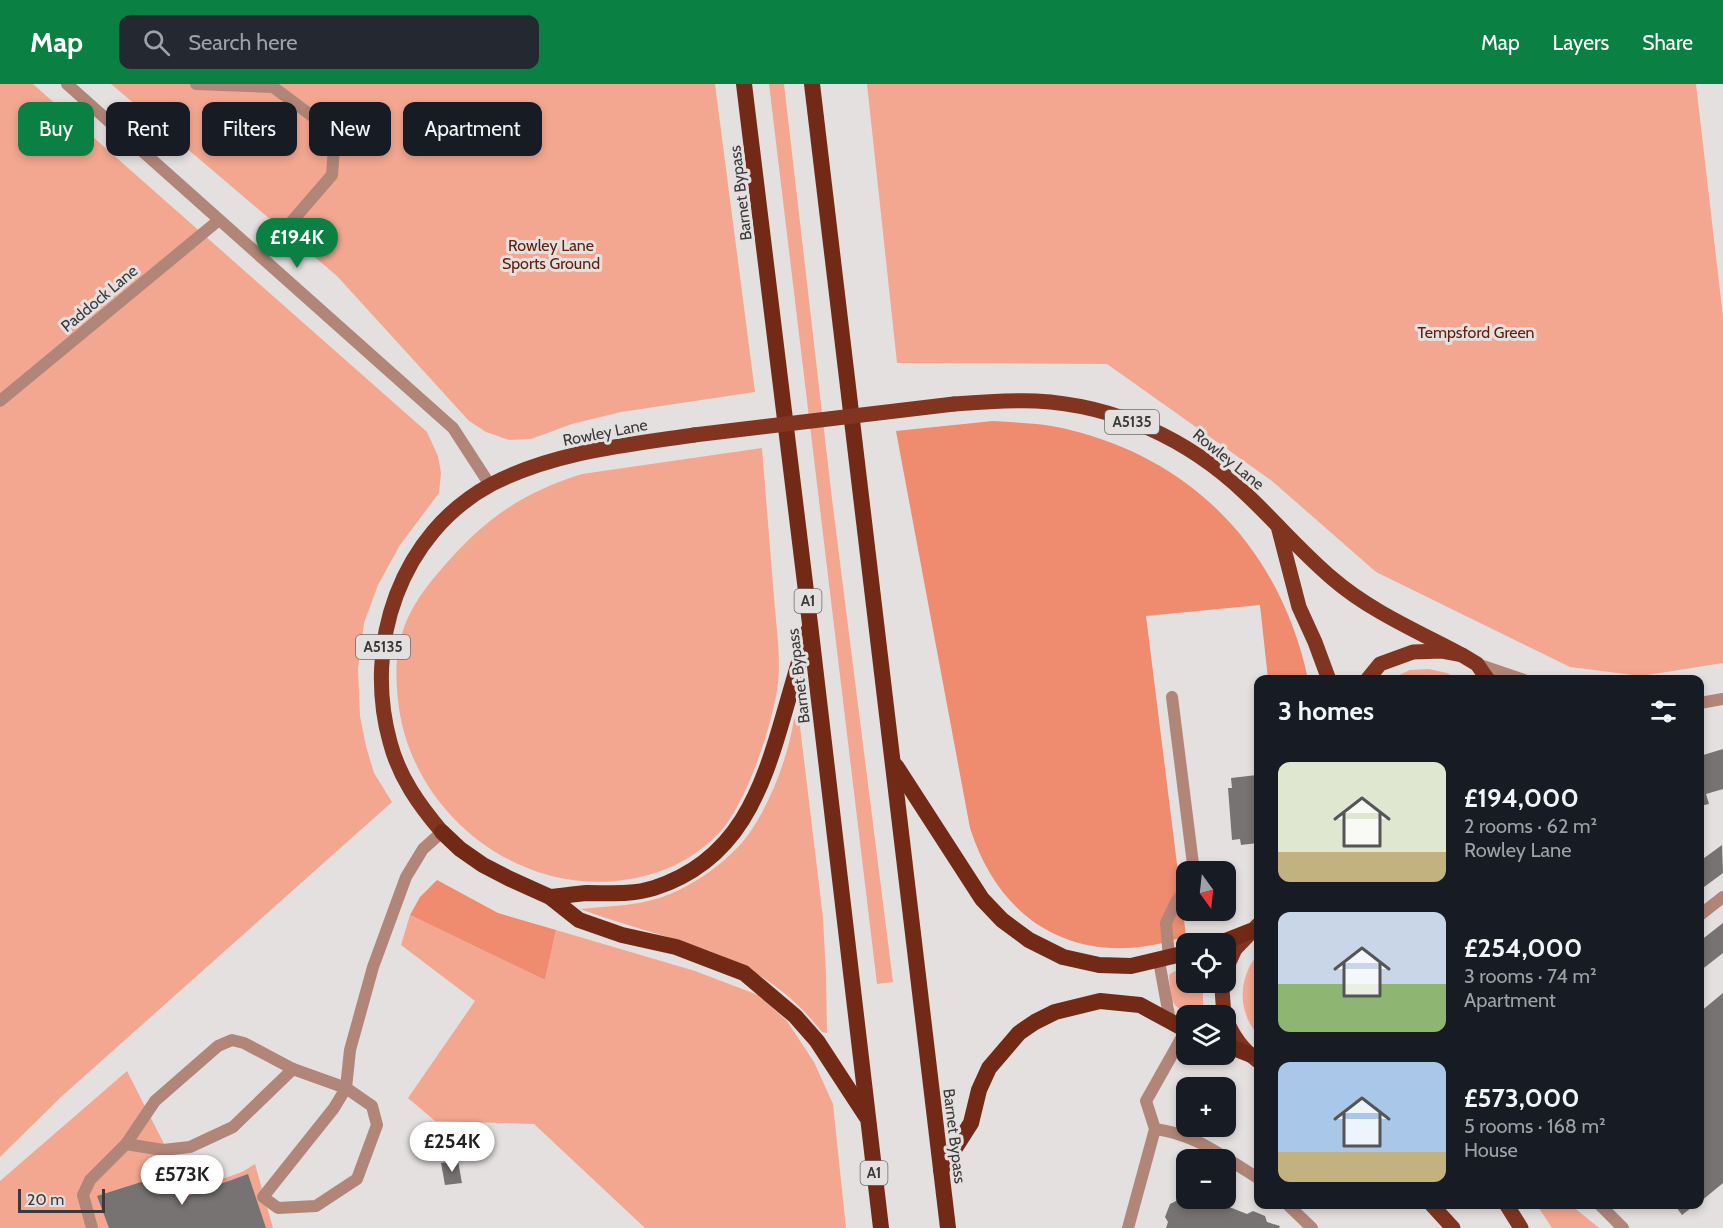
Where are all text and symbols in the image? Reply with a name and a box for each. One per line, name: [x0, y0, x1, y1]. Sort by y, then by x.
search box: [119, 15, 539, 69]
text: Map: [30, 25, 83, 59]
icon: search: [140, 26, 173, 59]
text: Search here: [188, 29, 297, 56]
text: Map: [1481, 30, 1520, 55]
text: Layers: [1553, 30, 1609, 55]
text: Share: [1642, 30, 1693, 55]
chip: Buy: [18, 102, 94, 156]
chip: Rent: [106, 102, 190, 156]
chip: Filters: [202, 102, 297, 156]
chip: New: [309, 102, 391, 156]
chip: Apartment: [403, 102, 542, 156]
street label: Barnet Bypass: [725, 144, 756, 242]
pin: £194K: [255, 218, 339, 269]
text: £194K: [270, 225, 324, 249]
park label: Rowley Lane Sports Ground: [502, 236, 600, 273]
street label: Paddock Lane: [57, 261, 141, 336]
park label: Tempsford Green: [1417, 323, 1535, 342]
road number: A5135: [1105, 410, 1159, 434]
street label: Rowley Lane: [561, 415, 649, 450]
street label: Rowley Lane: [1189, 425, 1268, 494]
road number: A1: [794, 589, 822, 613]
street label: Barnet Bypass: [783, 627, 814, 725]
road number: A5135: [356, 635, 410, 659]
text: 3 homes: [1278, 695, 1374, 727]
icon: filters: [1647, 695, 1680, 728]
text: £194,000: [1464, 782, 1579, 814]
icon: home: [1326, 786, 1398, 858]
text: 2 rooms · 62 m²: [1464, 814, 1597, 838]
text: Rowley Lane: [1464, 838, 1571, 862]
north arrow: [1176, 861, 1236, 921]
map controls: [1176, 861, 1236, 1209]
text: £254,000: [1464, 932, 1582, 964]
button: locate: [1176, 933, 1236, 993]
icon: home: [1326, 936, 1398, 1008]
text: 3 rooms · 74 m²: [1464, 964, 1597, 988]
text: Apartment: [1464, 988, 1556, 1012]
button: layers: [1176, 1005, 1236, 1065]
button: +: [1176, 1077, 1236, 1137]
text: £573,000: [1464, 1082, 1580, 1114]
icon: home: [1326, 1086, 1398, 1158]
street label: Barnet Bypass: [939, 1087, 970, 1185]
text: 5 rooms · 168 m²: [1464, 1114, 1606, 1138]
pin: £254K: [410, 1122, 494, 1173]
text: £254K: [424, 1129, 480, 1153]
text: House: [1464, 1138, 1518, 1162]
button: −: [1176, 1149, 1236, 1209]
pin: £573K: [140, 1155, 224, 1206]
road number: A1: [860, 1161, 888, 1185]
text: £573K: [155, 1162, 209, 1186]
scale bar: [18, 1186, 105, 1214]
text: 20 m: [27, 1190, 64, 1209]

